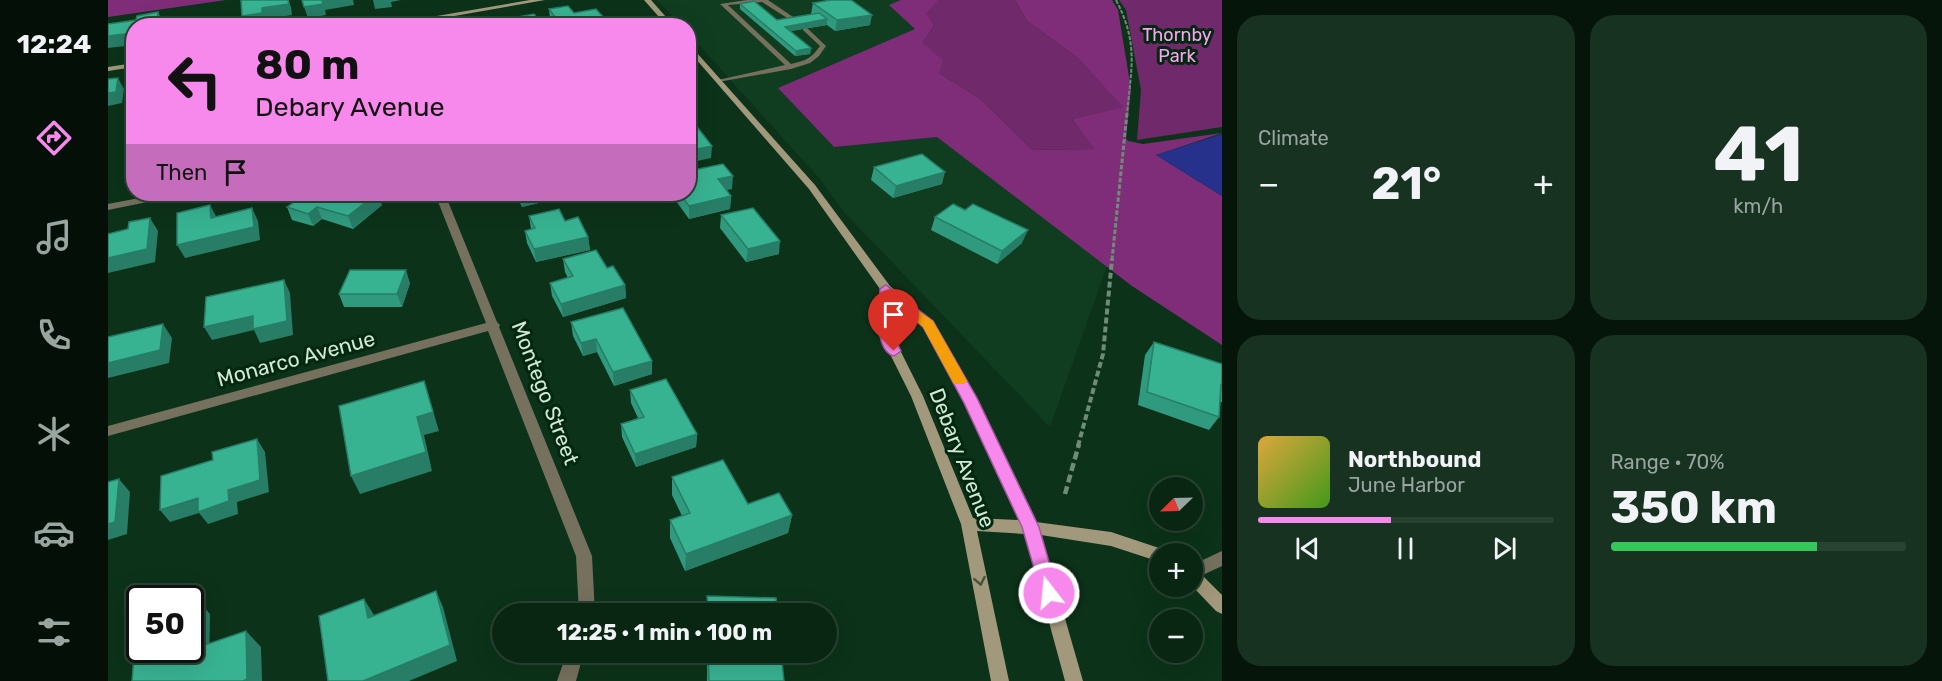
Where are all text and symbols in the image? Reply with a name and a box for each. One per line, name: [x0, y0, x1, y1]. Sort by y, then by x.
park label: Thornby Park: [1142, 24, 1212, 67]
text: 12:24: [17, 28, 91, 60]
text: 80 m: [255, 40, 359, 90]
icon: left: [156, 42, 234, 120]
text: Debary Avenue: [255, 91, 445, 123]
text: 41: [1713, 108, 1803, 201]
icon: directions: [33, 117, 75, 159]
text: Climate: [1258, 126, 1329, 150]
icon: arrive: [219, 156, 252, 189]
text: 21°: [1371, 157, 1441, 210]
text: Then: [156, 159, 207, 186]
text: −: [1258, 164, 1279, 203]
text: +: [1533, 164, 1553, 203]
text: km/h: [1733, 194, 1783, 218]
icon: music: [33, 216, 75, 258]
pin: [868, 289, 919, 351]
icon: arrive: [877, 298, 910, 331]
icon: phone: [33, 314, 75, 356]
street label: Montego Street: [507, 318, 584, 468]
street label: Monarco Avenue: [214, 325, 378, 392]
street label: Debary Avenue: [924, 384, 1001, 531]
icon: climate: [33, 413, 75, 455]
text: Northbound: [1348, 446, 1481, 473]
text: Range · 70%: [1611, 450, 1724, 474]
text: June Harbor: [1348, 473, 1465, 497]
north arrow: [1149, 477, 1203, 531]
map controls: [1149, 477, 1203, 663]
text: 350 km: [1611, 481, 1777, 534]
icon: car: [33, 512, 75, 554]
icon: previous: [1291, 532, 1324, 565]
icon: pause: [1389, 532, 1422, 565]
icon: next: [1488, 532, 1521, 565]
button: +: [1149, 543, 1203, 597]
position arrow: [1017, 561, 1081, 625]
one-way arrow: [972, 576, 985, 586]
speed limit sign: 50: [126, 585, 204, 663]
button: −: [1149, 609, 1203, 663]
icon: filters: [33, 611, 75, 653]
text: 12:25 · 1 min · 100 m: [557, 619, 772, 646]

